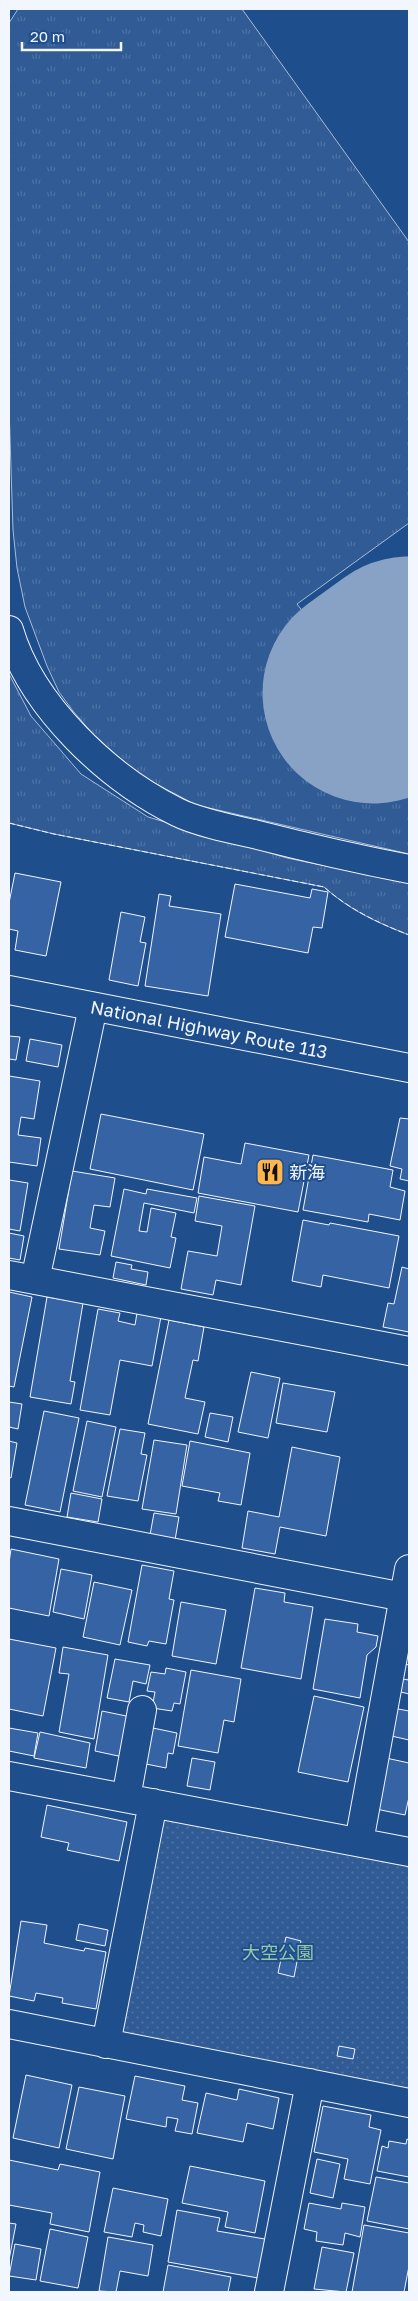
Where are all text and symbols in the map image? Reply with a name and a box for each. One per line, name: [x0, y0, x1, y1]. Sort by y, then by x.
scale bar: [22, 20, 121, 52]
text: 20 m: [30, 27, 65, 45]
street label: National Highway Route 113: [89, 995, 329, 1063]
restaurant icon: 新海: [255, 1157, 285, 1187]
place label: 新海: [289, 1161, 325, 1183]
park label: 大空公園: [242, 1941, 314, 1963]

